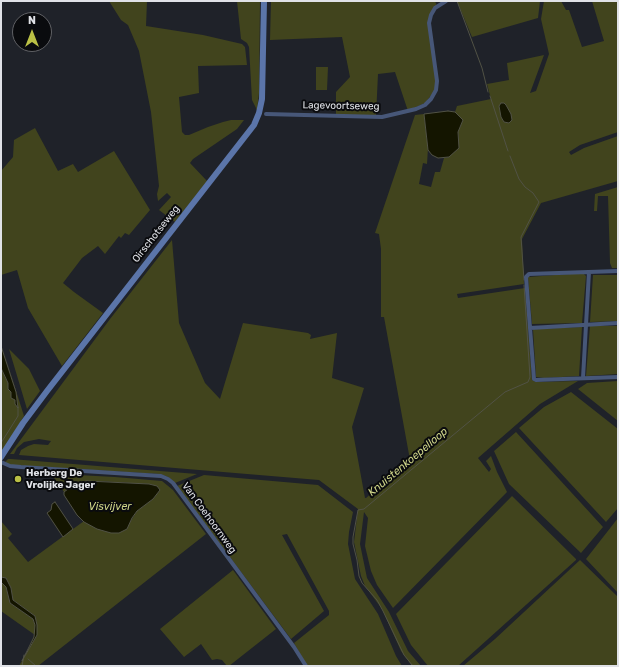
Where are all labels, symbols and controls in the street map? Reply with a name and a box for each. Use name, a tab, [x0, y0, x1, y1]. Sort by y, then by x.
north arrow	[12, 12, 52, 52]
text: N	[28, 14, 36, 27]
street label: Lagevoortseweg	[302, 99, 380, 113]
street label: Oirschotseweg	[130, 203, 182, 265]
water label: Knuistenkoepelloop	[365, 425, 451, 499]
place label: Herberg De Vrolijke Jager	[26, 467, 95, 490]
marker: Herberg De Vrolijke Jager	[13, 474, 23, 484]
street label: Van Coehoornweg	[179, 480, 239, 556]
water label: Visvijver	[88, 500, 132, 514]

